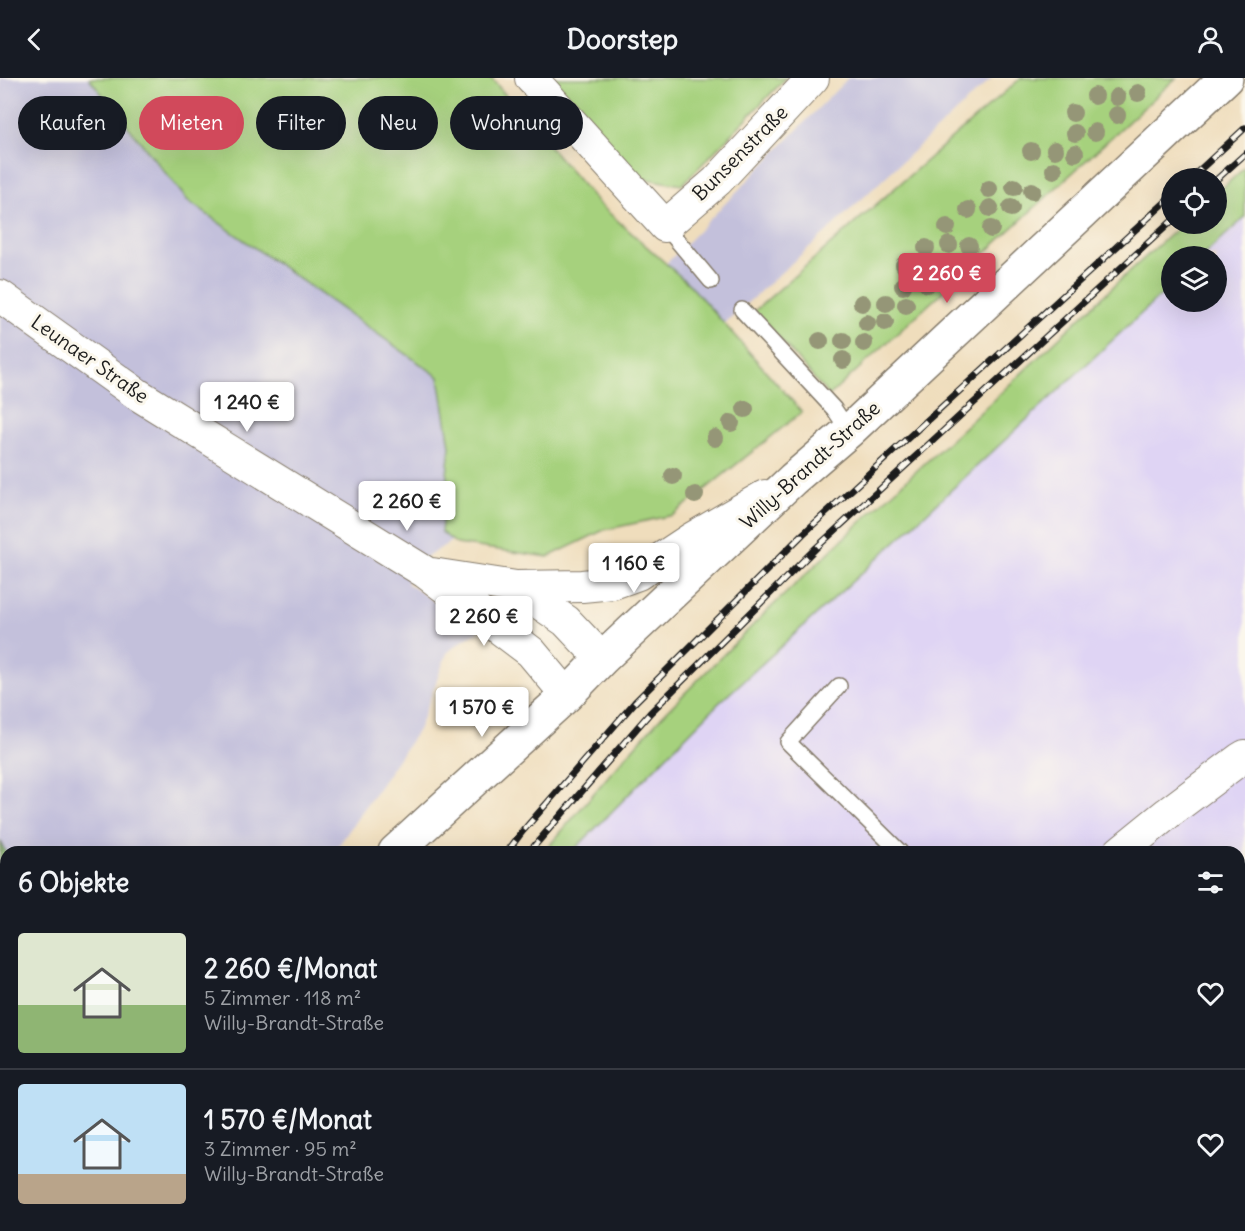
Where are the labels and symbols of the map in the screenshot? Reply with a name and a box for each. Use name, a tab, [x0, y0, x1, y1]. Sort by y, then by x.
street label: Bunsenstraße	[687, 100, 793, 206]
pin: 2 260 €	[892, 253, 1002, 304]
street label: Leunaer Straße	[27, 309, 154, 408]
pin: 1 240 €	[192, 382, 302, 433]
street label: Willy-Brandt-Straße	[734, 395, 885, 534]
pin: 2 260 €	[352, 481, 462, 532]
pin: 1 160 €	[579, 543, 689, 594]
pin: 2 260 €	[429, 596, 539, 647]
pin: 1 570 €	[427, 687, 537, 738]

